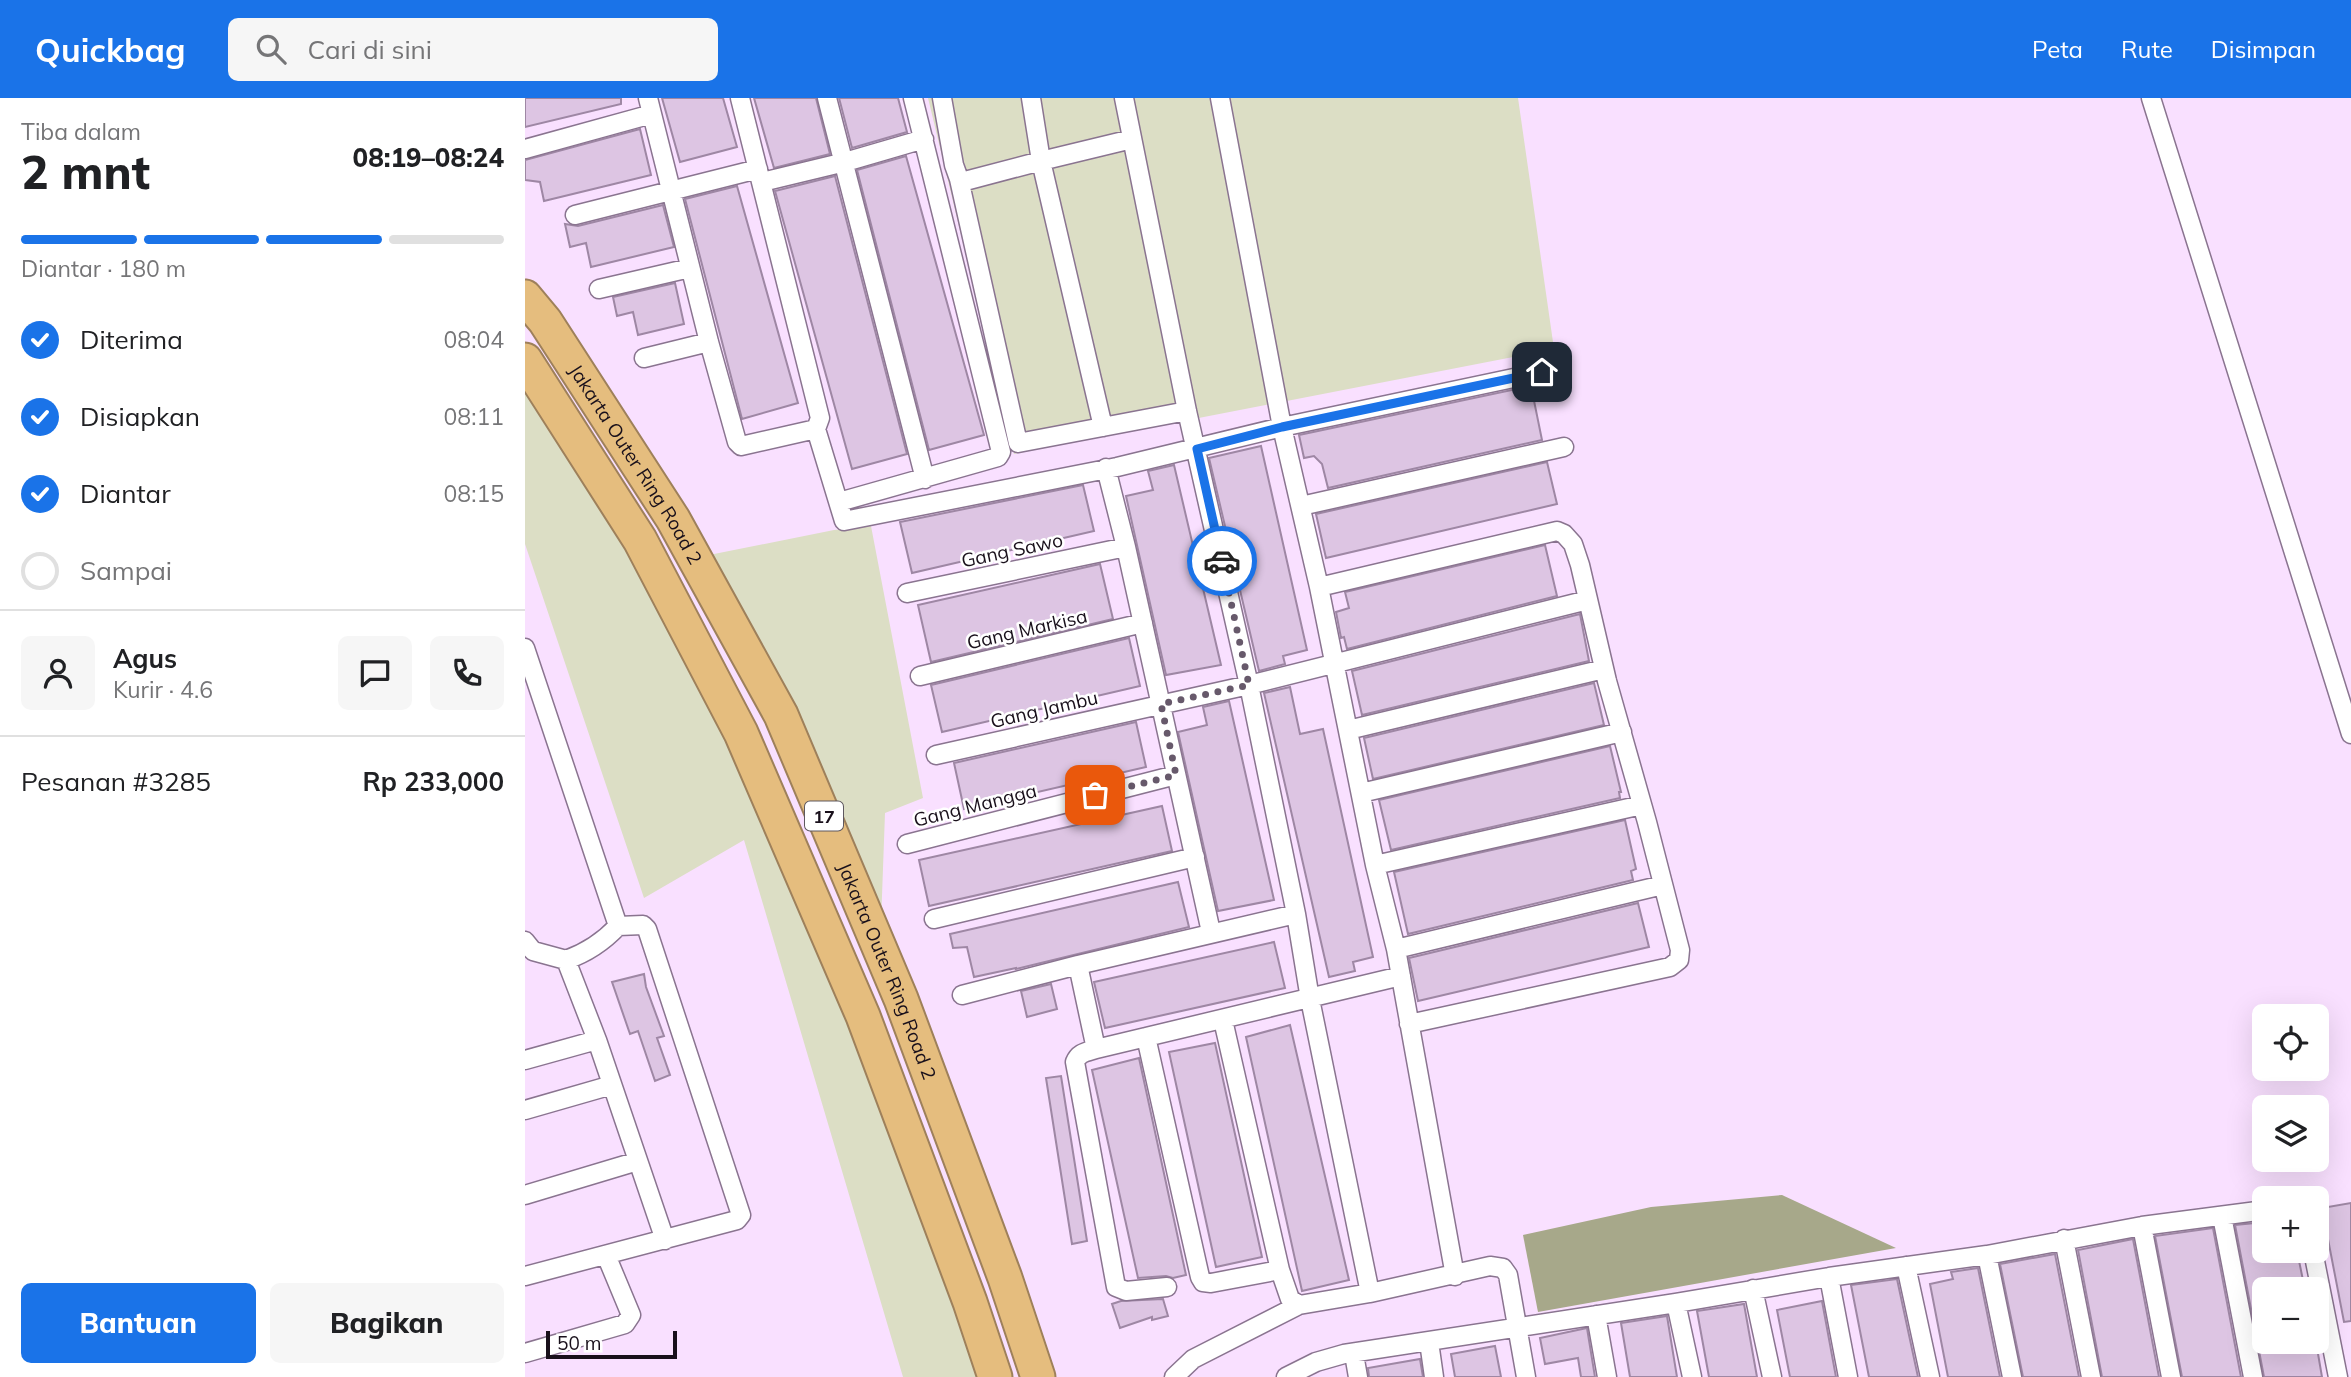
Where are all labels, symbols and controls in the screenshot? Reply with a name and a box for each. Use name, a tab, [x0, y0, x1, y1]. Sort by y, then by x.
search box	[228, 18, 718, 81]
text: Quickbag	[35, 29, 186, 70]
icon: search	[252, 30, 290, 68]
text: Cari di sini	[308, 33, 432, 66]
text: Peta	[2032, 34, 2083, 64]
text: Rute	[2121, 34, 2173, 64]
text: Disimpan	[2211, 34, 2316, 64]
text: Tiba dalam	[21, 117, 141, 146]
text: 08:19–08:24	[353, 141, 504, 174]
text: 2 mnt	[21, 143, 150, 201]
text: Diantar · 180 m	[21, 254, 186, 283]
icon: check	[21, 321, 59, 359]
text: Diterima	[80, 323, 183, 356]
text: 08:04	[444, 325, 504, 354]
pin	[1512, 342, 1572, 402]
icon: home	[1523, 353, 1561, 391]
street label: Jakarta Outer Ring Road 2	[564, 360, 708, 569]
icon: check	[21, 398, 59, 436]
text: Disiapkan	[80, 400, 200, 433]
text: 08:11	[444, 402, 504, 431]
icon: check	[21, 475, 59, 513]
text: Diantar	[80, 477, 171, 510]
text: 08:15	[444, 479, 504, 508]
courier	[1187, 526, 1257, 596]
street label: Gang Sawo	[959, 528, 1065, 572]
icon: car	[1203, 542, 1241, 580]
text: Sampai	[80, 554, 172, 587]
street label: Gang Markisa	[965, 604, 1089, 654]
button: person	[21, 636, 95, 710]
button: chat	[338, 636, 412, 710]
button: phone	[430, 636, 504, 710]
text: Agus	[113, 642, 177, 675]
text: Kurir · 4.6	[113, 675, 213, 704]
street label: Gang Jambu	[988, 685, 1100, 733]
text: Pesanan #3285	[21, 765, 211, 798]
text: Rp 233,000	[362, 765, 504, 798]
pin	[1065, 765, 1125, 825]
icon: bag	[1076, 776, 1114, 814]
street label: Gang Mangga	[911, 778, 1039, 832]
road number: 17	[805, 802, 843, 830]
street label: Jakarta Outer Ring Road 2	[833, 859, 942, 1083]
map controls	[2252, 1004, 2329, 1354]
button: locate	[2252, 1004, 2329, 1081]
button: layers	[2252, 1095, 2329, 1172]
button: +	[2252, 1186, 2329, 1263]
button: −	[2252, 1277, 2329, 1354]
button: Bantuan	[21, 1283, 256, 1363]
button: Bagikan	[270, 1283, 504, 1363]
scale bar	[546, 1328, 677, 1360]
text: 50 m	[557, 1331, 601, 1355]

